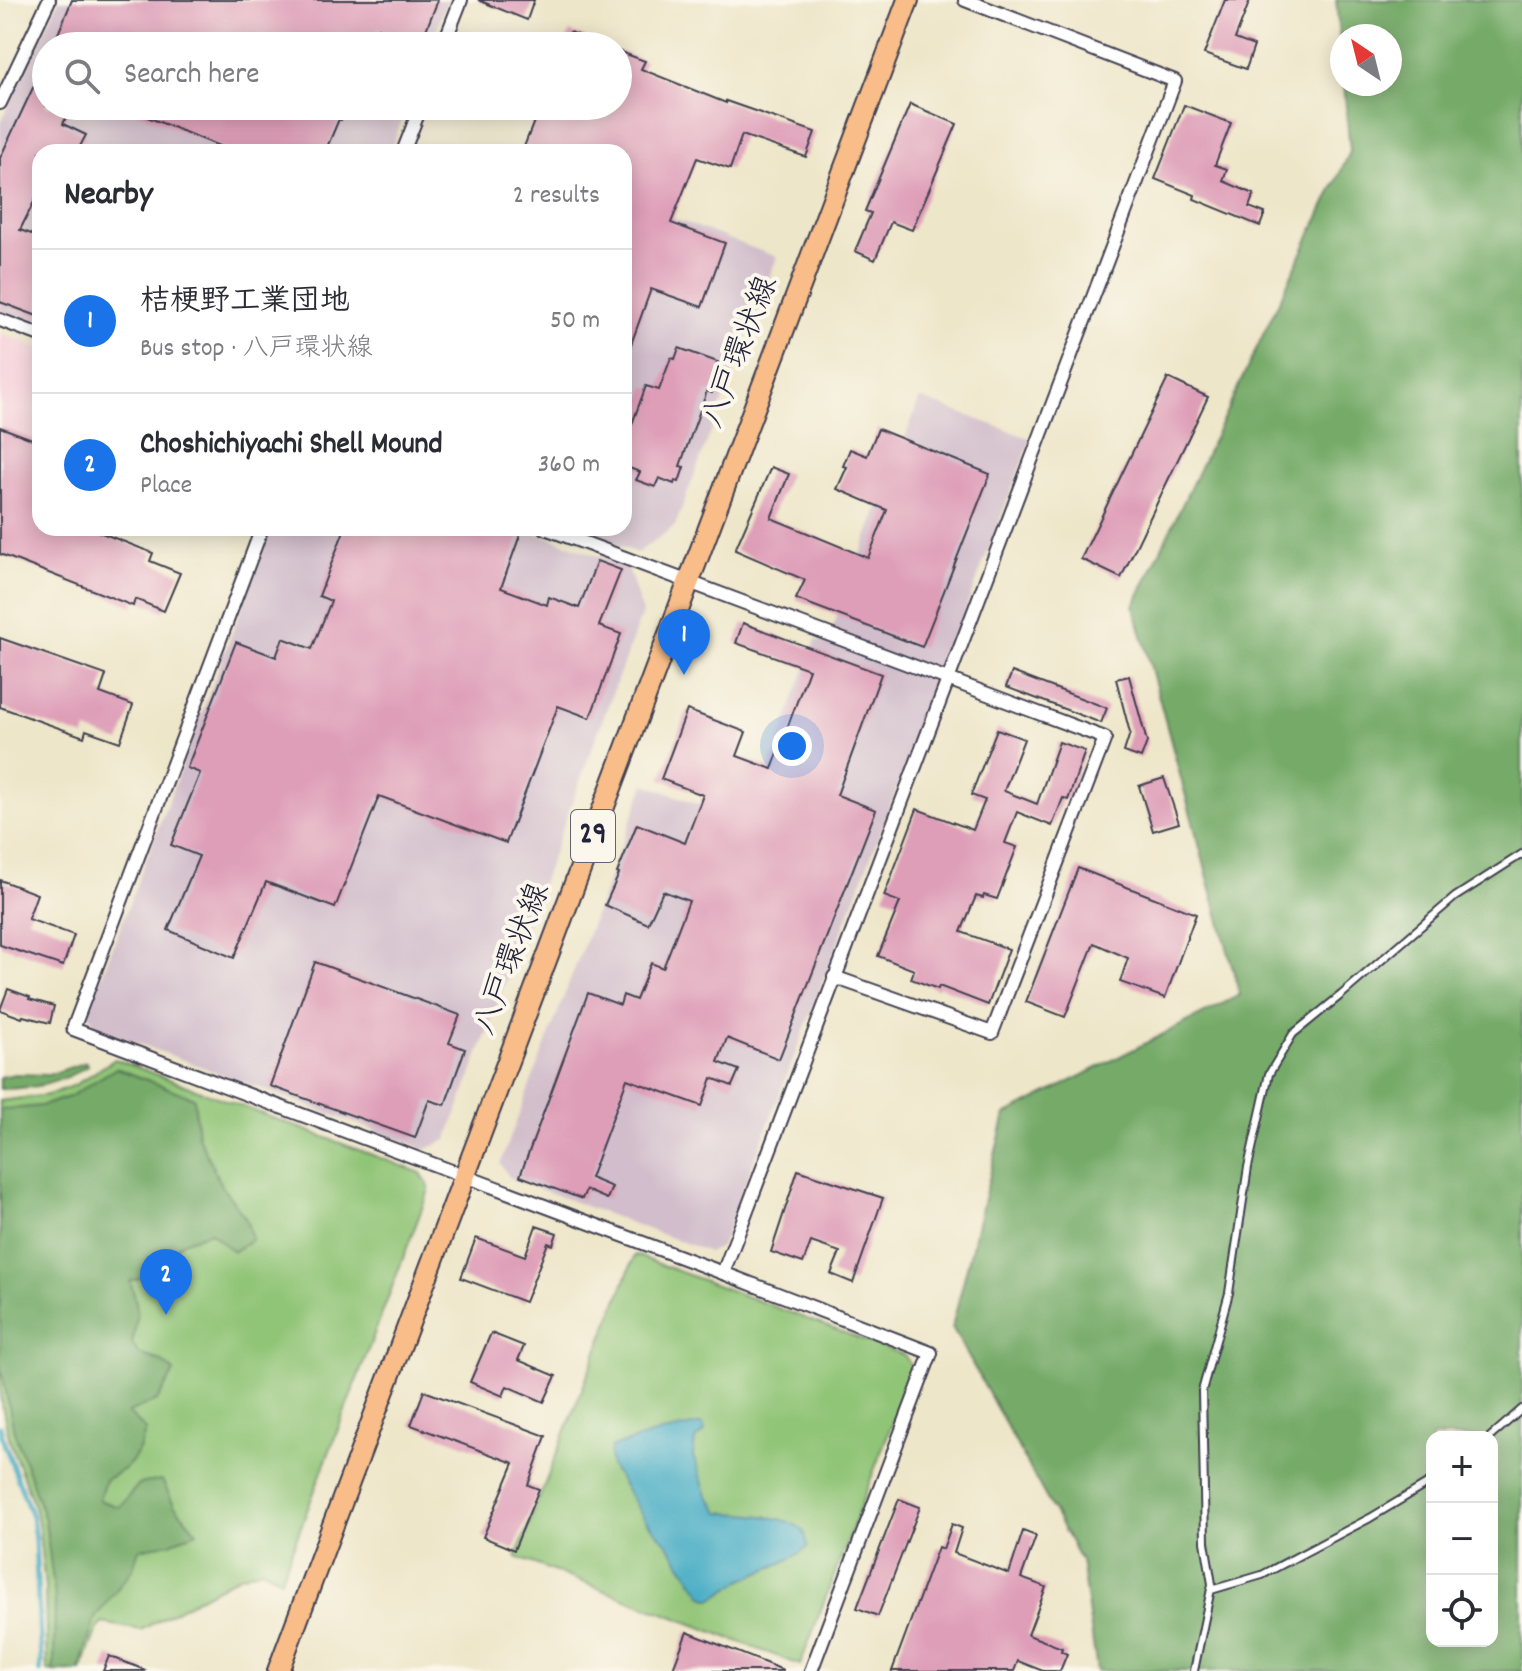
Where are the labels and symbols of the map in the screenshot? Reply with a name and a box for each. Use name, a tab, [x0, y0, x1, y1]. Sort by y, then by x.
north arrow	[1330, 24, 1402, 96]
street label: 八戸環状線	[692, 270, 792, 436]
pin: 1	[658, 609, 710, 675]
your location	[772, 726, 812, 766]
road number: 29	[571, 810, 615, 862]
street label: 八戸環状線	[464, 877, 564, 1043]
pin: 2	[140, 1249, 192, 1315]

